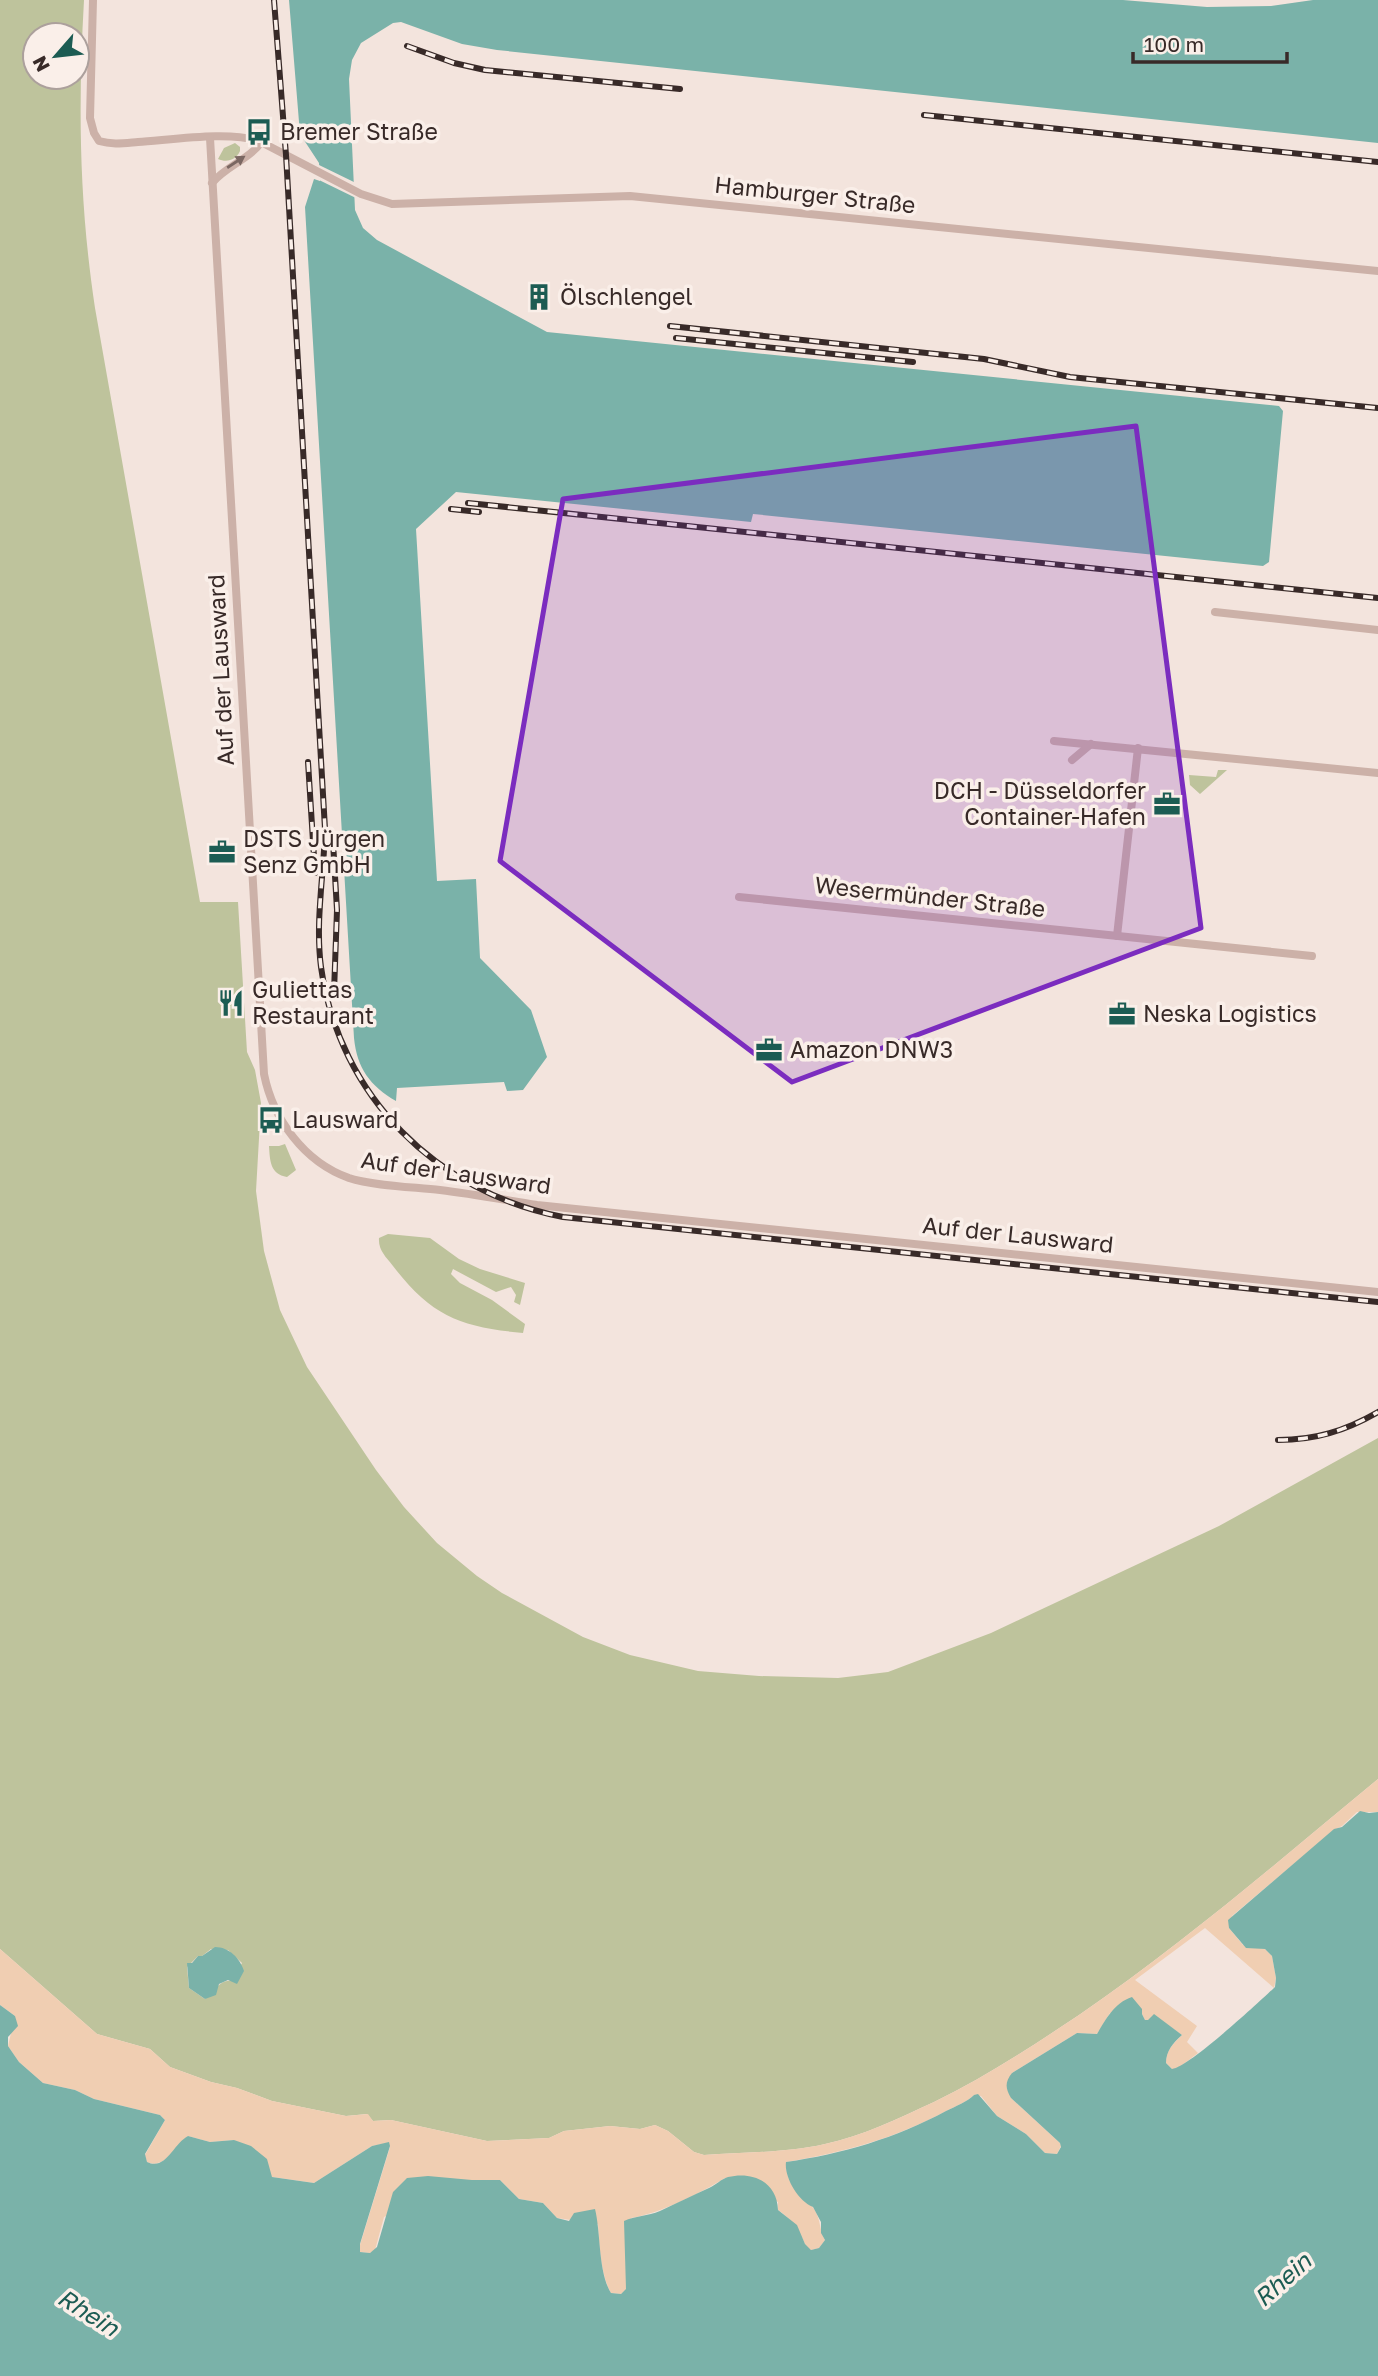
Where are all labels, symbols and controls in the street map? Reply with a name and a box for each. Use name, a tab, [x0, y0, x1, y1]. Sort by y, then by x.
north arrow	[21, 21, 91, 91]
scale bar	[1133, 21, 1287, 65]
text: 100 m	[1144, 31, 1204, 57]
text: N	[27, 52, 54, 76]
bus stop icon: Bremer Straße	[244, 117, 274, 147]
place label: Bremer Straße	[280, 117, 438, 145]
one-way arrow	[227, 156, 246, 169]
street label: Hamburger Straße	[713, 170, 917, 218]
building icon: Ölschlengel	[524, 282, 554, 312]
place label: Ölschlengel	[560, 282, 693, 310]
street label: Auf der Lausward	[201, 574, 239, 767]
place label: DCH - Düsseldorfer Container-Hafen	[934, 776, 1146, 830]
office icon: DCH - Düsseldorfer Container-Hafen	[1152, 789, 1182, 819]
place label: DSTS Jürgen Senz GmbH	[243, 824, 385, 878]
office icon: DSTS Jürgen Senz GmbH	[207, 837, 237, 867]
street label: Wesermünder Straße	[814, 870, 1047, 922]
place label: Guliettas Restaurant	[252, 975, 374, 1029]
restaurant icon: Guliettas Restaurant	[216, 988, 246, 1018]
office icon: Neska Logistics	[1107, 999, 1137, 1029]
place label: Neska Logistics	[1143, 999, 1317, 1027]
office icon: Amazon DNW3	[754, 1035, 784, 1065]
place label: Amazon DNW3	[790, 1035, 953, 1063]
bus stop icon: Lausward	[256, 1105, 286, 1135]
place label: Lausward	[292, 1105, 399, 1133]
street label: Auf der Lausward	[359, 1145, 553, 1199]
street label: Auf der Lausward	[921, 1210, 1115, 1258]
water label: Rhein	[1248, 2245, 1317, 2312]
water label: Rhein	[53, 2282, 126, 2342]

